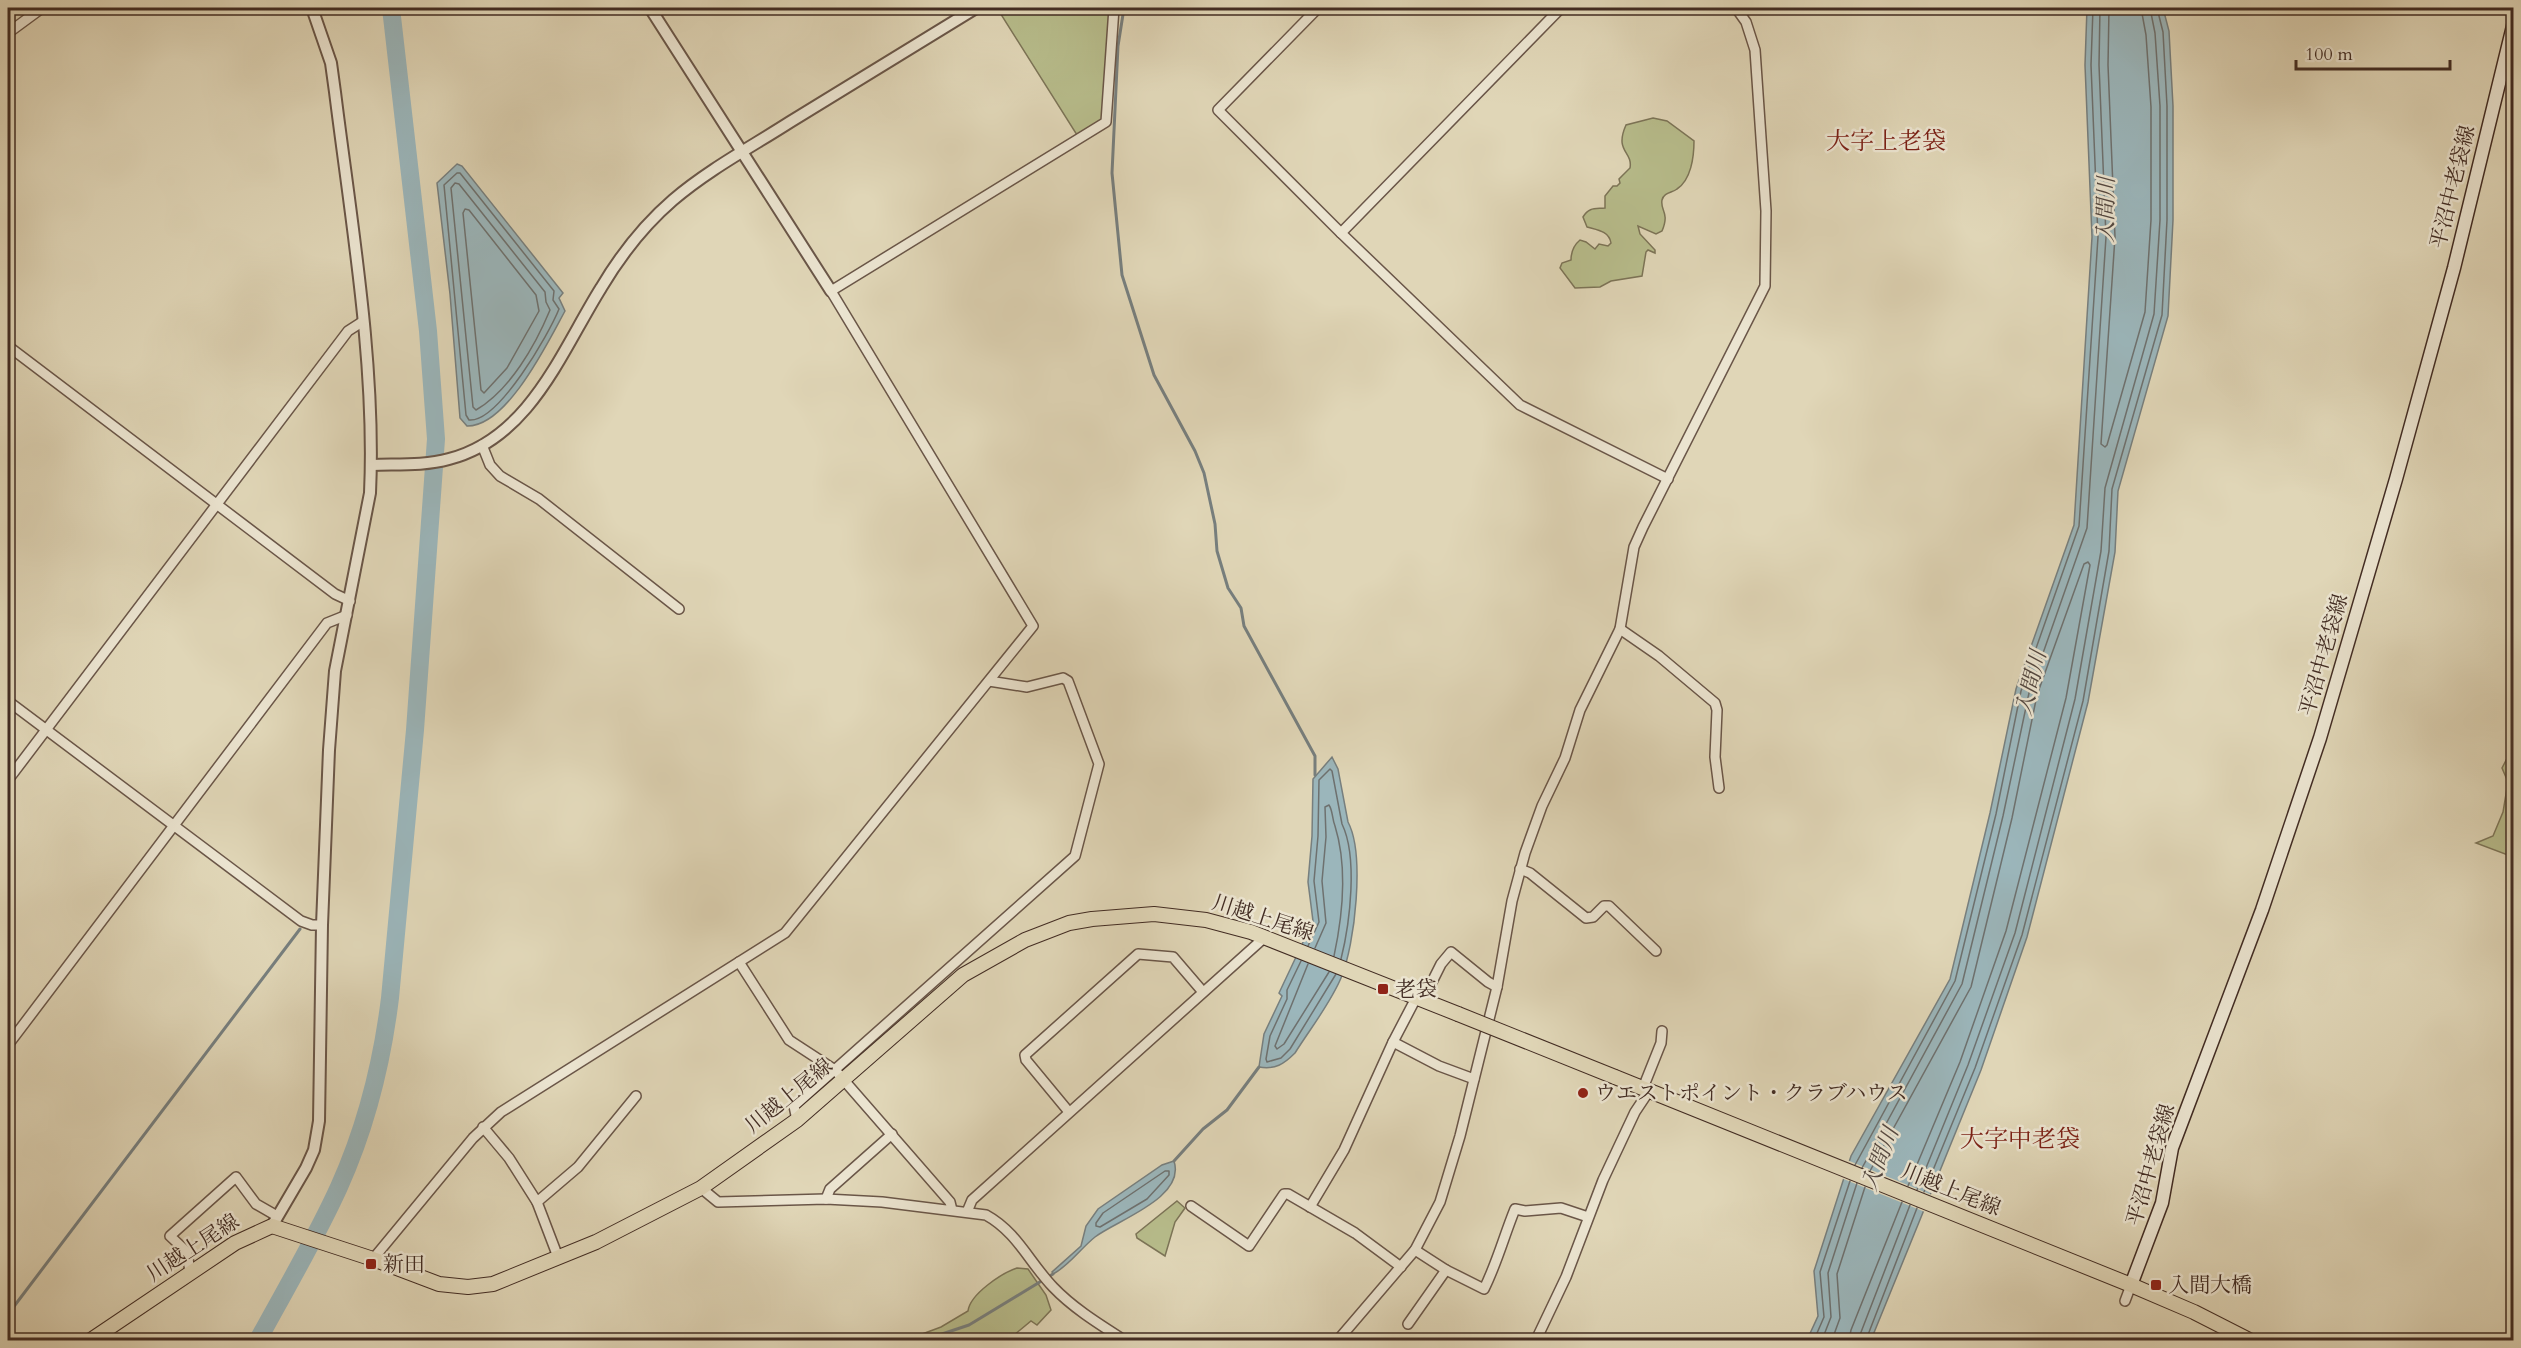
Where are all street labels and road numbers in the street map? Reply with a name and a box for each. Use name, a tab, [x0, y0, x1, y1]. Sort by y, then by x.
street label: 平沼中老袋線	[2424, 122, 2482, 252]
street label: 平沼中老袋線	[2293, 590, 2355, 720]
street label: 川越上尾線	[1209, 888, 1317, 948]
street label: 川越上尾線	[739, 1052, 839, 1140]
street label: 平沼中老袋線	[2120, 1100, 2182, 1230]
street label: 川越上尾線	[1897, 1157, 2005, 1223]
street label: 川越上尾線	[141, 1207, 245, 1289]

